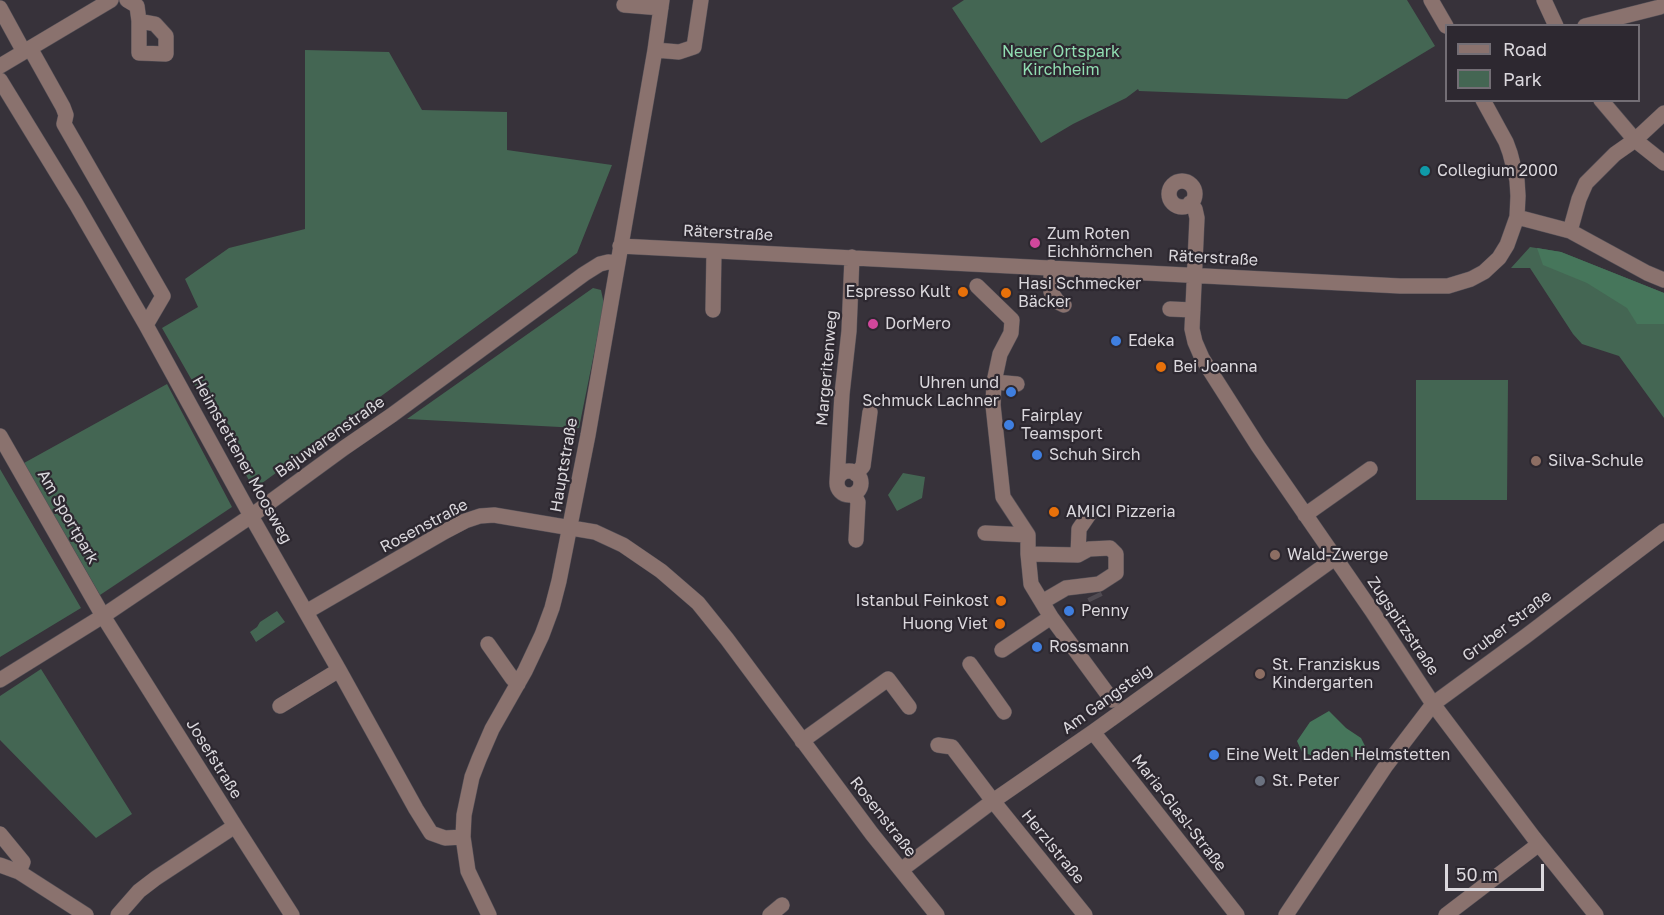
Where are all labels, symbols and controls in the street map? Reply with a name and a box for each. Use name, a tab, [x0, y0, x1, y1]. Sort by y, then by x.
legend	[1445, 24, 1640, 102]
text: Road	[1503, 38, 1547, 60]
park label: Neuer Ortspark Kirchheim	[1002, 42, 1120, 80]
text: Park	[1503, 68, 1542, 90]
place label: Collegium 2000	[1437, 161, 1558, 181]
marker: Collegium 2000	[1418, 164, 1432, 178]
street label: Räterstraße	[683, 221, 773, 245]
place label: Zum Roten Eichhörnchen	[1047, 224, 1153, 262]
marker: Zum Roten Eichhörnchen	[1028, 236, 1042, 250]
street label: Räterstraße	[1168, 246, 1258, 270]
place label: Hasi Schmecker Bäcker	[1018, 274, 1141, 312]
place label: Espresso Kult	[845, 282, 951, 302]
marker: Espresso Kult	[956, 285, 970, 299]
marker: Hasi Schmecker Bäcker	[999, 286, 1013, 300]
street label: Margeritenweg	[812, 309, 842, 427]
place label: DorMero	[885, 314, 951, 334]
marker: DorMero	[866, 317, 880, 331]
place label: Edeka	[1128, 331, 1175, 351]
marker: Edeka	[1109, 334, 1123, 348]
place label: Bei Joanna	[1173, 357, 1258, 377]
marker: Bei Joanna	[1154, 360, 1168, 374]
street label: Heimstettener Moosweg	[188, 373, 296, 547]
place label: Uhren und Schmuck Lachner	[862, 373, 999, 411]
marker: Uhren und Schmuck Lachner	[1004, 385, 1018, 399]
street label: Bajuwarenstraße	[272, 392, 388, 482]
place label: Fairplay Teamsport	[1021, 406, 1103, 444]
street label: Hauptstraße	[546, 416, 582, 514]
marker: Fairplay Teamsport	[1002, 418, 1016, 432]
place label: Schuh Sirch	[1049, 445, 1140, 465]
marker: Schuh Sirch	[1030, 448, 1044, 462]
place label: Silva-Schule	[1548, 451, 1644, 471]
marker: Silva-Schule	[1529, 454, 1543, 468]
street label: Am Sportpark	[33, 466, 103, 568]
street label: Rosenstraße	[377, 495, 471, 557]
place label: AMICI Pizzeria	[1066, 502, 1176, 522]
marker: AMICI Pizzeria	[1047, 505, 1061, 519]
place label: Wald-Zwerge	[1287, 545, 1388, 565]
marker: Wald-Zwerge	[1268, 548, 1282, 562]
street label: Zugspitzstraße	[1363, 573, 1443, 679]
street label: Gruber Straße	[1459, 586, 1555, 666]
place label: Istanbul Feinkost	[856, 591, 989, 611]
marker: Istanbul Feinkost	[994, 594, 1008, 608]
place label: Penny	[1081, 601, 1129, 621]
marker: Penny	[1062, 604, 1076, 618]
place label: Huong Viet	[902, 614, 988, 634]
marker: Huong Viet	[993, 617, 1007, 631]
place label: Rossmann	[1049, 637, 1129, 657]
marker: Rossmann	[1030, 640, 1044, 654]
place label: St. Franziskus Kindergarten	[1272, 655, 1380, 693]
street label: Am Gangsteig	[1058, 660, 1156, 738]
marker: St. Franziskus Kindergarten	[1253, 667, 1267, 681]
street label: Josefstraße	[182, 716, 246, 802]
place label: Eine Welt Laden Helmstetten	[1226, 745, 1450, 765]
marker: Eine Welt Laden Helmstetten	[1207, 748, 1221, 762]
street label: Maria-Glasl-Straße	[1127, 751, 1231, 875]
place label: St. Peter	[1272, 771, 1339, 791]
street label: Rosenstraße	[846, 773, 920, 861]
marker: St. Peter	[1253, 774, 1267, 788]
street label: Herzlstraße	[1017, 806, 1089, 888]
scale bar	[1448, 852, 1547, 890]
text: 50 m	[1456, 863, 1498, 885]

